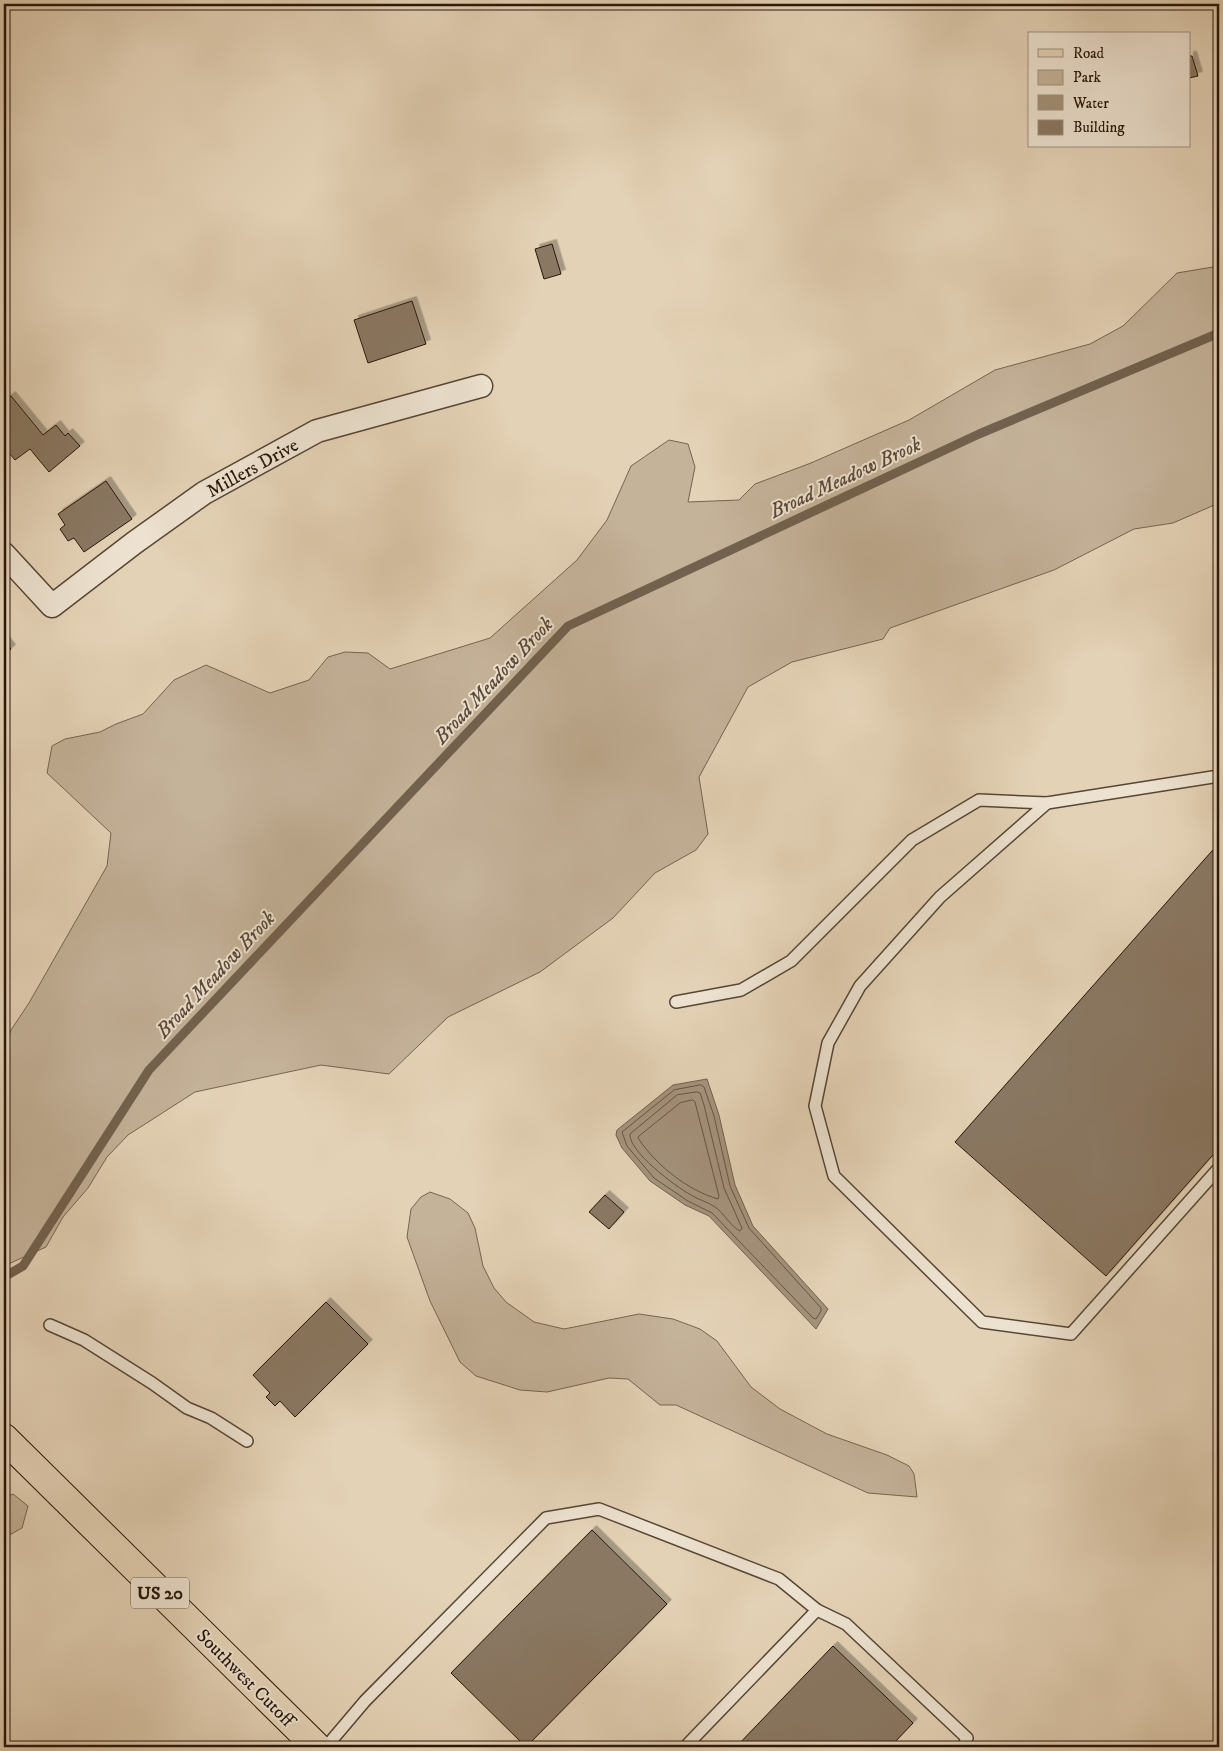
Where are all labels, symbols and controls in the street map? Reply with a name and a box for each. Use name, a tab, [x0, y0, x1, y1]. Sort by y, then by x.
legend	[1028, 32, 1190, 148]
text: Road	[1073, 44, 1105, 63]
text: Park	[1073, 68, 1102, 87]
text: Water	[1072, 94, 1109, 113]
text: Building	[1073, 118, 1125, 137]
water label: Broad Meadow Brook	[765, 432, 926, 525]
street label: Millers Drive	[203, 434, 303, 503]
water label: Broad Meadow Brook	[428, 612, 560, 750]
water label: Broad Meadow Brook	[150, 906, 282, 1044]
road number: US 20	[131, 1578, 189, 1609]
street label: Southwest Cutoff	[191, 1624, 301, 1734]

